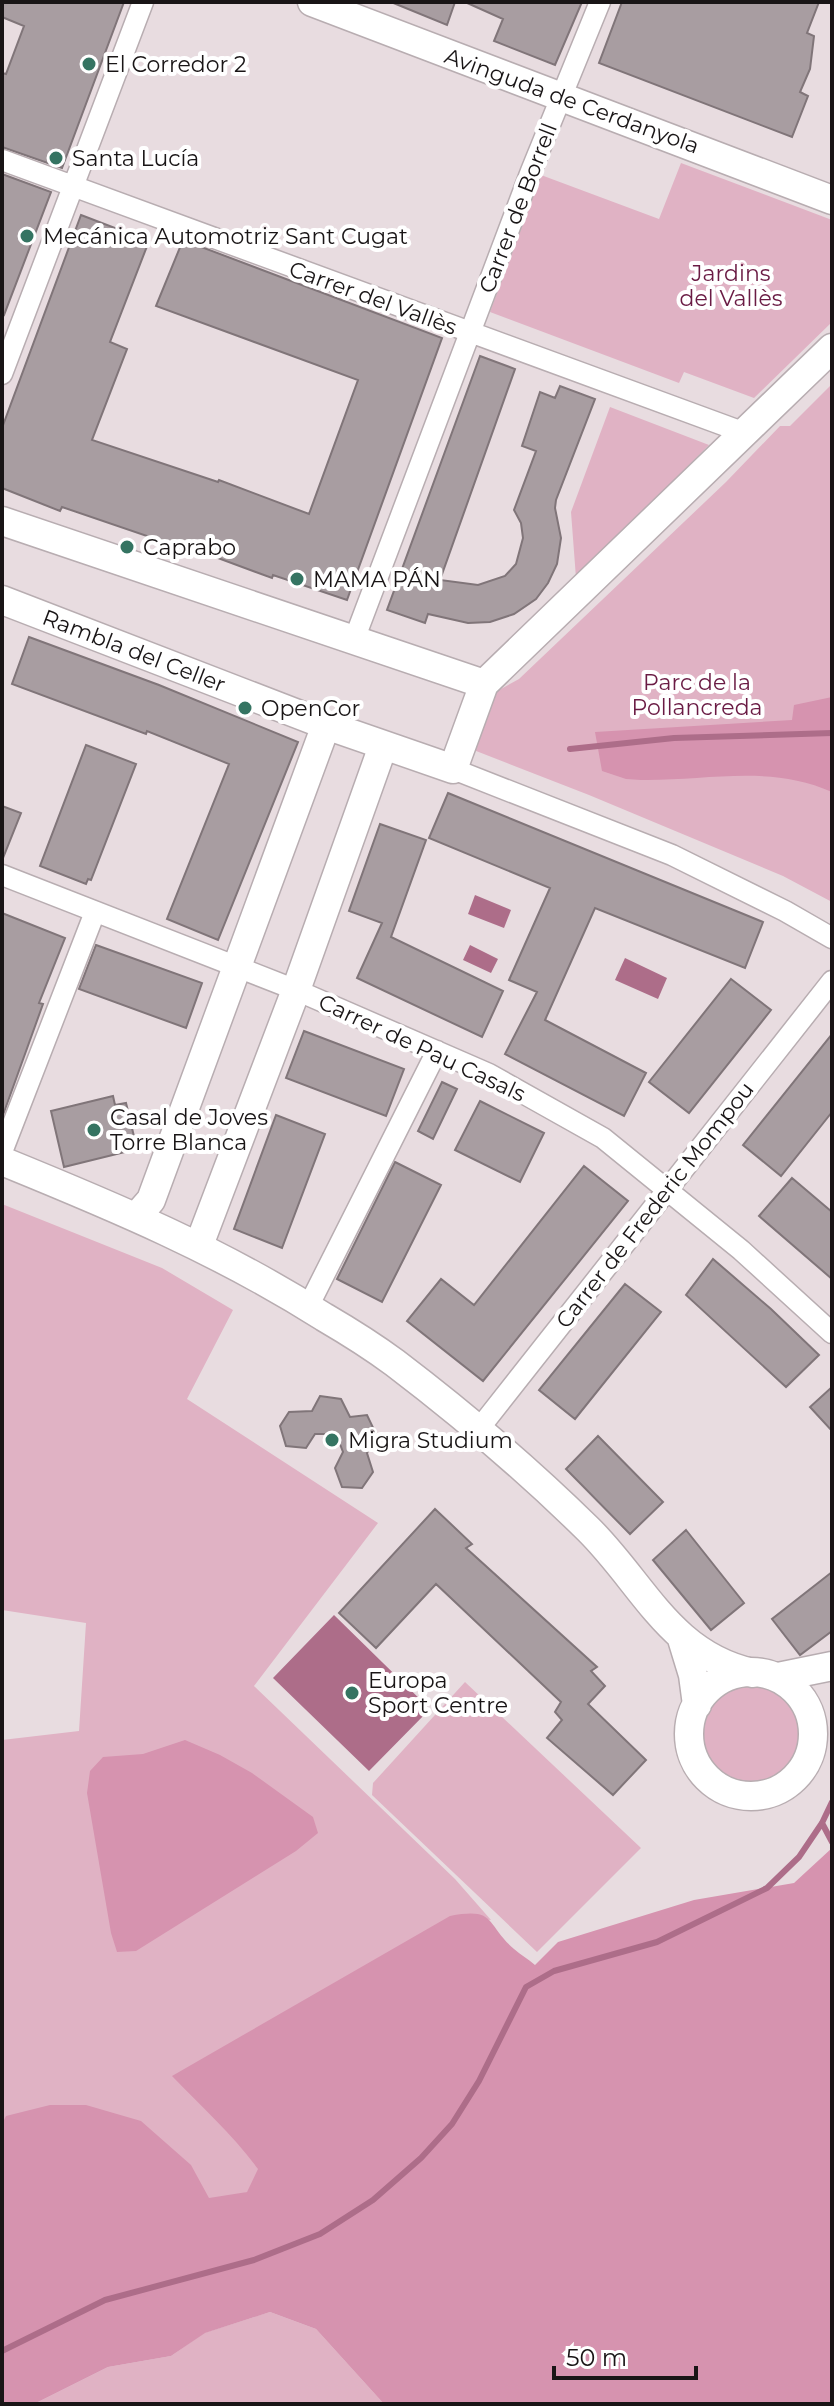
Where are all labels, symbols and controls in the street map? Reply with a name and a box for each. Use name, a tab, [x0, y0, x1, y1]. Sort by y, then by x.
street label: Avinguda de Cerdanyola	[441, 42, 703, 160]
place label: El Corredor 2	[105, 51, 247, 78]
marker: El Corredor 2	[80, 55, 98, 73]
street label: Carrer de Borrell	[473, 119, 563, 297]
place label: Santa Lucía	[72, 145, 199, 172]
marker: Santa Lucía	[47, 149, 65, 167]
place label: Mecánica Automotriz Sant Cugat	[43, 223, 408, 250]
marker: Mecánica Automotriz Sant Cugat	[18, 227, 36, 245]
street label: Carrer del Vallès	[286, 255, 461, 341]
park label: Jardins del Vallès	[680, 260, 783, 312]
place label: Caprabo	[143, 534, 236, 561]
marker: Caprabo	[118, 538, 136, 556]
place label: MAMA PÁN	[313, 566, 441, 593]
marker: MAMA PÁN	[288, 570, 306, 588]
street label: Rambla del Celler	[39, 604, 229, 698]
park label: Parc de la Pollancreda	[631, 669, 763, 721]
place label: OpenCor	[261, 695, 360, 722]
marker: OpenCor	[236, 699, 254, 717]
street label: Carrer de Pau Casals	[314, 988, 530, 1108]
street label: Carrer de Frederic Mompou	[550, 1076, 760, 1334]
place label: Casal de Joves Torre Blanca	[110, 1104, 268, 1156]
marker: Casal de Joves Torre Blanca	[85, 1121, 103, 1139]
place label: Migra Studium	[348, 1427, 513, 1454]
marker: Migra Studium	[323, 1431, 341, 1449]
place label: Europa Sport Centre	[368, 1667, 508, 1719]
marker: Europa Sport Centre	[343, 1684, 361, 1702]
scale bar	[554, 2330, 696, 2380]
text: 50 m	[566, 2343, 627, 2372]

